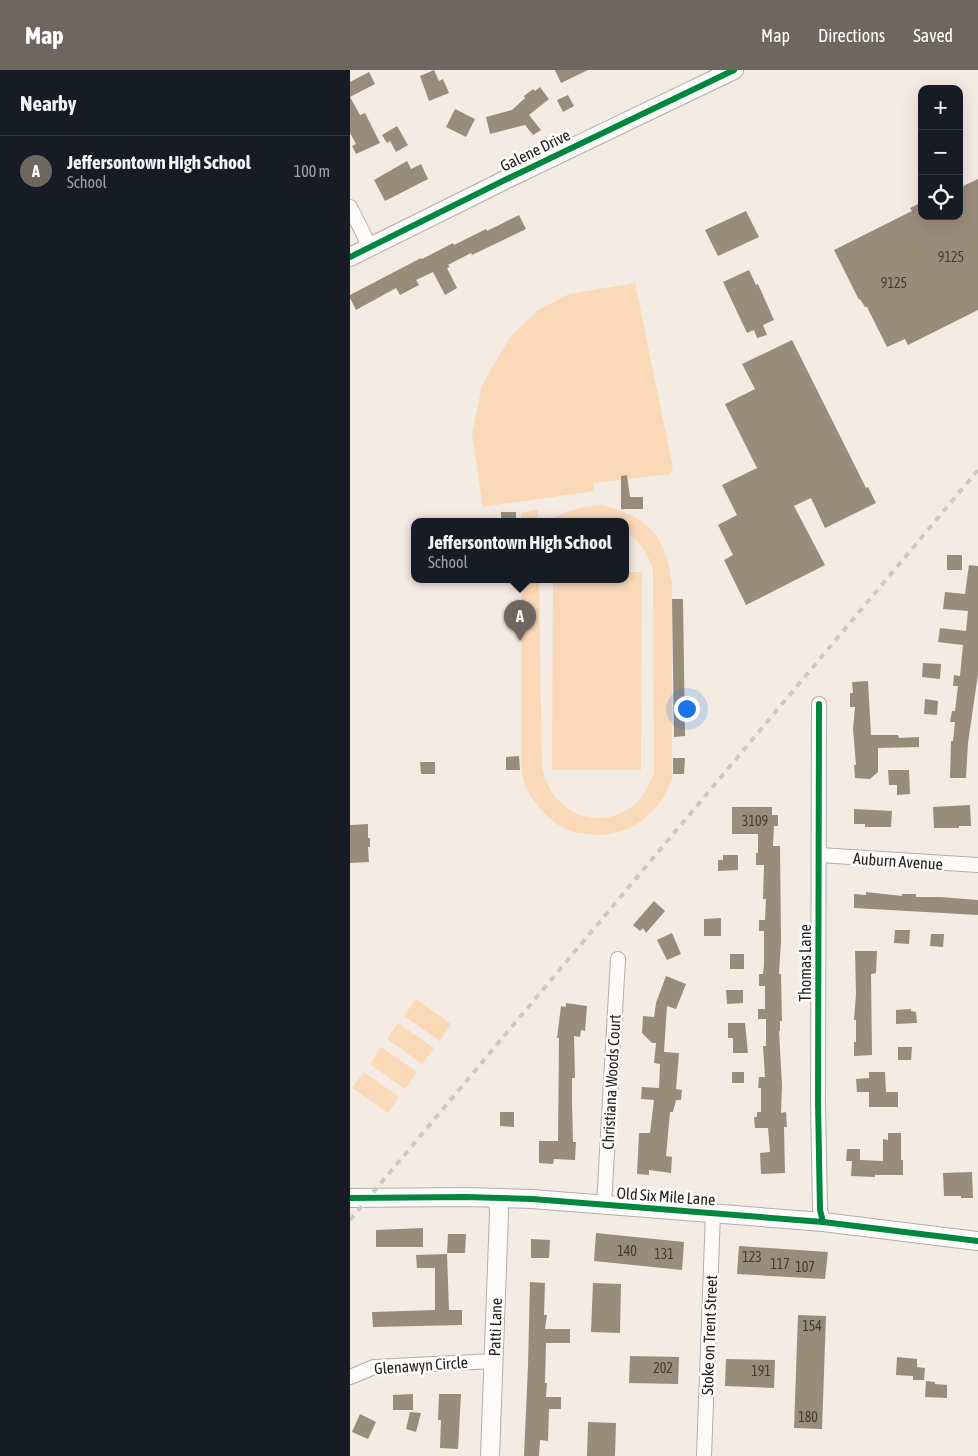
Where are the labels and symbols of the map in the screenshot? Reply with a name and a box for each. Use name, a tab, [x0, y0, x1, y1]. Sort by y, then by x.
street label: Galene Drive	[497, 125, 573, 175]
house number: 9125	[938, 249, 964, 265]
house number: 9125	[881, 275, 907, 291]
pin: A	[504, 600, 536, 641]
your location	[674, 696, 700, 722]
house number: 3109	[742, 813, 768, 829]
street label: Auburn Avenue	[853, 849, 943, 873]
street label: Thomas Lane	[796, 924, 814, 1002]
street label: Christiana Woods Court	[598, 1014, 624, 1150]
street label: Old Six Mile Lane	[616, 1184, 716, 1208]
house number: 140	[617, 1243, 637, 1259]
house number: 131	[654, 1246, 674, 1262]
house number: 123	[742, 1249, 762, 1265]
house number: 117	[770, 1256, 790, 1272]
house number: 107	[795, 1259, 815, 1275]
street label: Stoke on Trent Street	[698, 1274, 720, 1395]
street label: Patti Lane	[485, 1297, 505, 1357]
house number: 154	[802, 1318, 822, 1334]
street label: Glenawyn Circle	[373, 1353, 469, 1378]
house number: 202	[653, 1360, 673, 1376]
house number: 191	[751, 1363, 771, 1379]
house number: 180	[798, 1409, 818, 1425]

